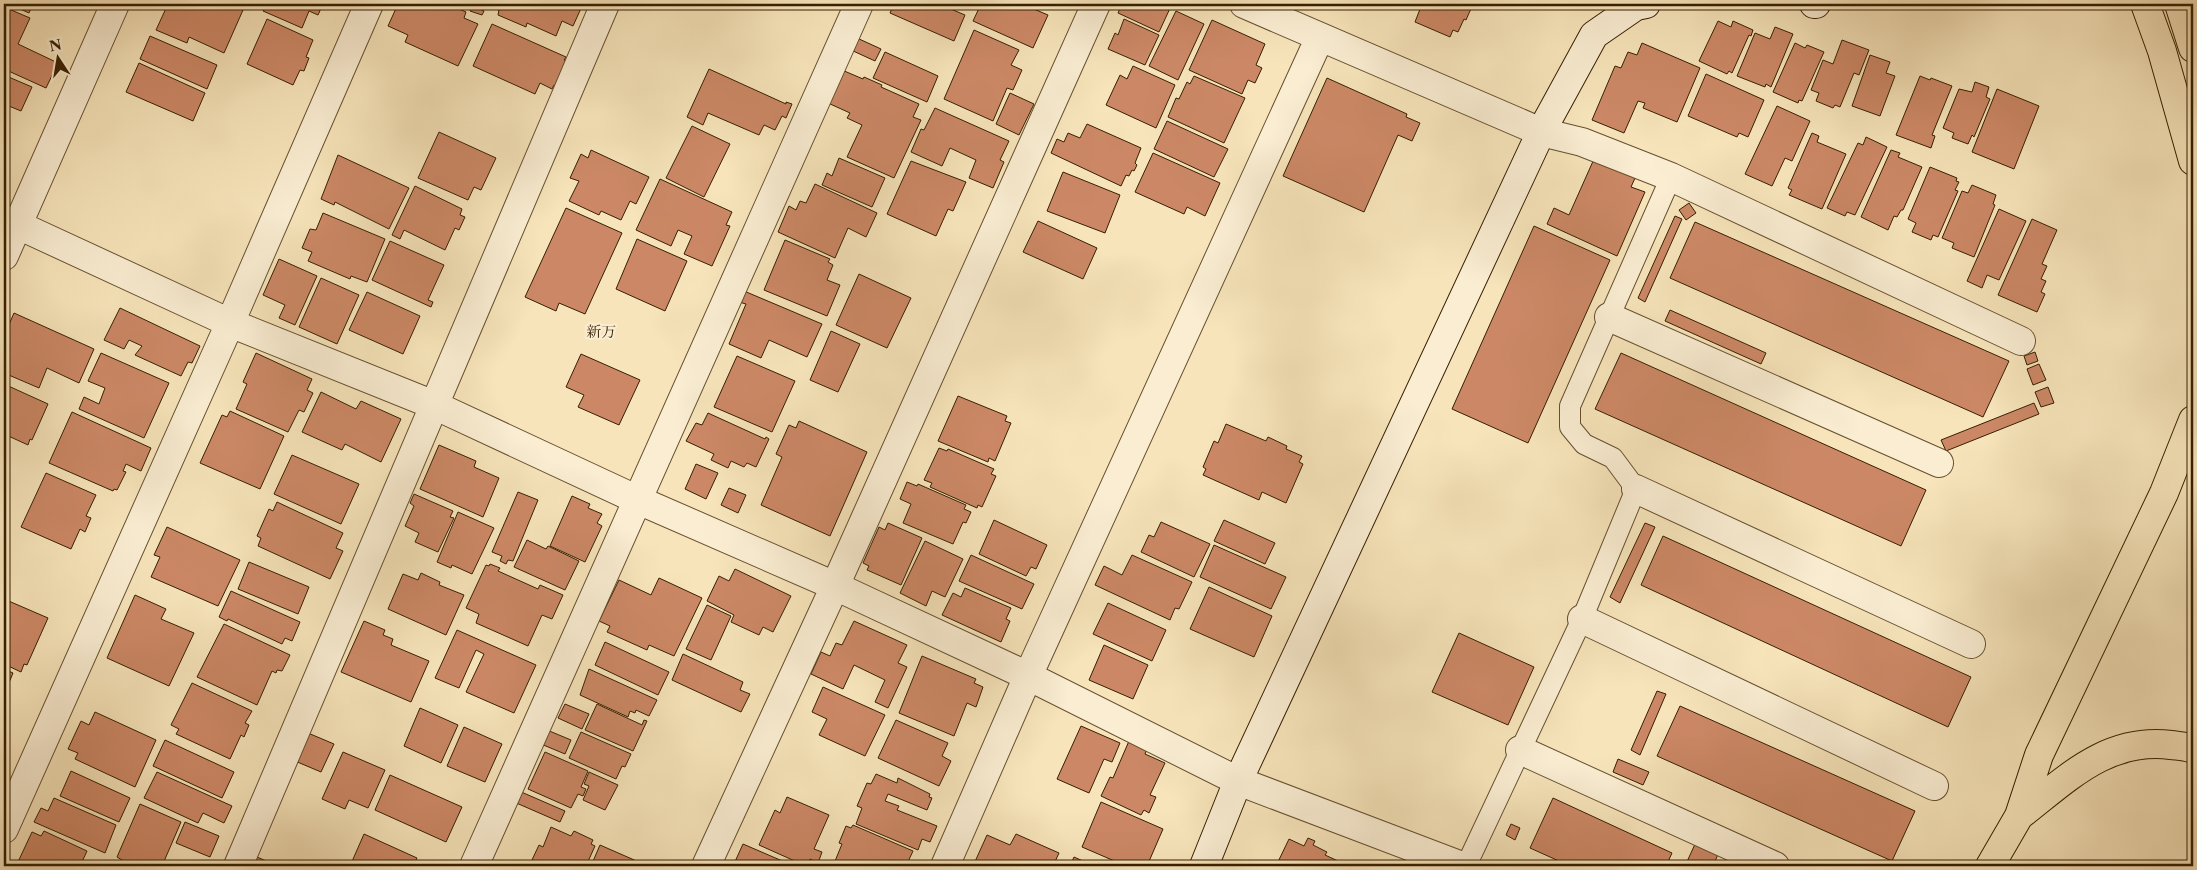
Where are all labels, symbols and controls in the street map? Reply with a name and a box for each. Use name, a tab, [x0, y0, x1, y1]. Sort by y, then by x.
north arrow	[32, 32, 82, 82]
text: N	[47, 35, 63, 55]
district label: 新万	[586, 322, 616, 341]

